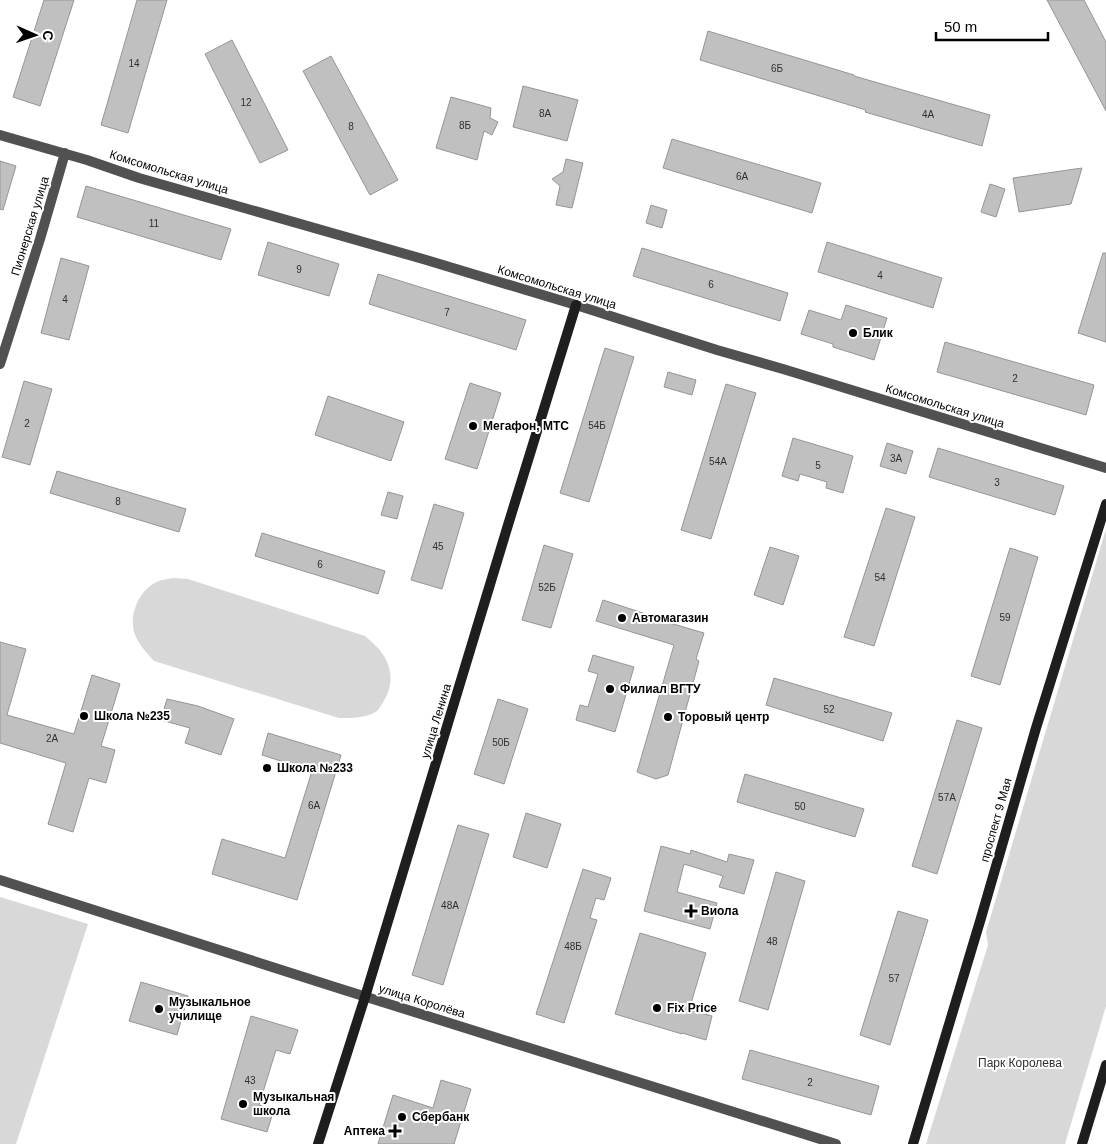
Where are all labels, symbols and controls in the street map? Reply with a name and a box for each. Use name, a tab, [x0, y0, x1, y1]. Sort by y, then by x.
north arrow	[10, 10, 60, 60]
scale bar	[936, 10, 1048, 42]
text: 50 m	[944, 18, 977, 35]
text: С	[40, 30, 56, 41]
house number: 14	[128, 58, 140, 69]
house number: 6Б	[771, 63, 783, 74]
house number: 12	[240, 97, 252, 108]
house number: 8А	[539, 108, 551, 119]
house number: 4А	[922, 109, 934, 120]
house number: 8Б	[459, 120, 471, 131]
house number: 8	[348, 121, 354, 132]
street label: Комсомольская улица	[108, 147, 230, 197]
house number: 6А	[736, 171, 748, 182]
street label: Пионерская улица	[8, 174, 52, 277]
house number: 11	[149, 218, 160, 229]
street label: Комсомольская улица	[496, 262, 618, 312]
house number: 9	[296, 264, 302, 275]
house number: 4	[877, 270, 883, 281]
house number: 6	[708, 279, 714, 290]
house number: 4	[62, 294, 68, 305]
house number: 7	[444, 307, 450, 318]
place label: Блик	[863, 326, 894, 340]
marker: Блик	[847, 327, 859, 339]
house number: 2	[1012, 373, 1018, 384]
street label: Комсомольская улица	[884, 381, 1006, 431]
house number: 2	[24, 418, 30, 429]
place label: Мегафон, МТС	[483, 419, 569, 433]
marker: Мегафон, МТС	[467, 420, 479, 432]
house number: 54Б	[588, 420, 606, 431]
house number: 3А	[890, 453, 902, 464]
house number: 54А	[709, 456, 727, 467]
house number: 5	[815, 460, 821, 471]
house number: 3	[994, 477, 1000, 488]
house number: 8	[115, 496, 121, 507]
house number: 45	[432, 541, 444, 552]
house number: 6	[317, 559, 323, 570]
house number: 54	[874, 572, 886, 583]
house number: 52Б	[538, 582, 556, 593]
place label: Автомагазин	[632, 611, 709, 625]
marker: Автомагазин	[616, 612, 628, 624]
house number: 59	[999, 612, 1011, 623]
street label: улица Ленина	[418, 682, 454, 760]
place label: Филиал ВГТУ	[620, 682, 701, 696]
marker: Филиал ВГТУ	[604, 683, 616, 695]
house number: 52	[823, 704, 835, 715]
place label: Школа №235	[94, 709, 170, 723]
marker: Школа №235	[78, 710, 90, 722]
place label: Торовый центр	[678, 710, 769, 724]
marker: Торовый центр	[662, 711, 674, 723]
house number: 2А	[46, 733, 58, 744]
house number: 50Б	[492, 737, 510, 748]
place label: Школа №233	[277, 761, 353, 775]
marker: Школа №233	[261, 762, 273, 774]
street label: проспект 9 Мая	[977, 776, 1015, 864]
house number: 57А	[938, 792, 956, 803]
house number: 6А	[308, 800, 320, 811]
house number: 50	[794, 801, 806, 812]
house number: 48А	[441, 900, 459, 911]
place label: Виола	[701, 904, 739, 918]
marker: Виола	[685, 905, 697, 917]
house number: 48	[766, 936, 778, 947]
house number: 48Б	[564, 941, 582, 952]
house number: 57	[888, 973, 900, 984]
street label: улица Королёва	[377, 981, 467, 1021]
place label: Музыкальное училище	[169, 995, 251, 1023]
place label: Fix Price	[667, 1001, 717, 1015]
marker: Fix Price	[651, 1002, 663, 1014]
marker: Музыкальное училище	[153, 1003, 165, 1015]
park label: Парк Королева	[978, 1056, 1062, 1070]
house number: 43	[244, 1075, 256, 1086]
house number: 2	[807, 1077, 813, 1088]
place label: Музыкальная школа	[253, 1090, 334, 1118]
marker: Музыкальная школа	[237, 1098, 249, 1110]
place label: Сбербанк	[412, 1110, 470, 1124]
marker: Сбербанк	[396, 1111, 408, 1123]
place label: Аптека	[344, 1124, 385, 1138]
marker: Аптека	[389, 1125, 401, 1137]

